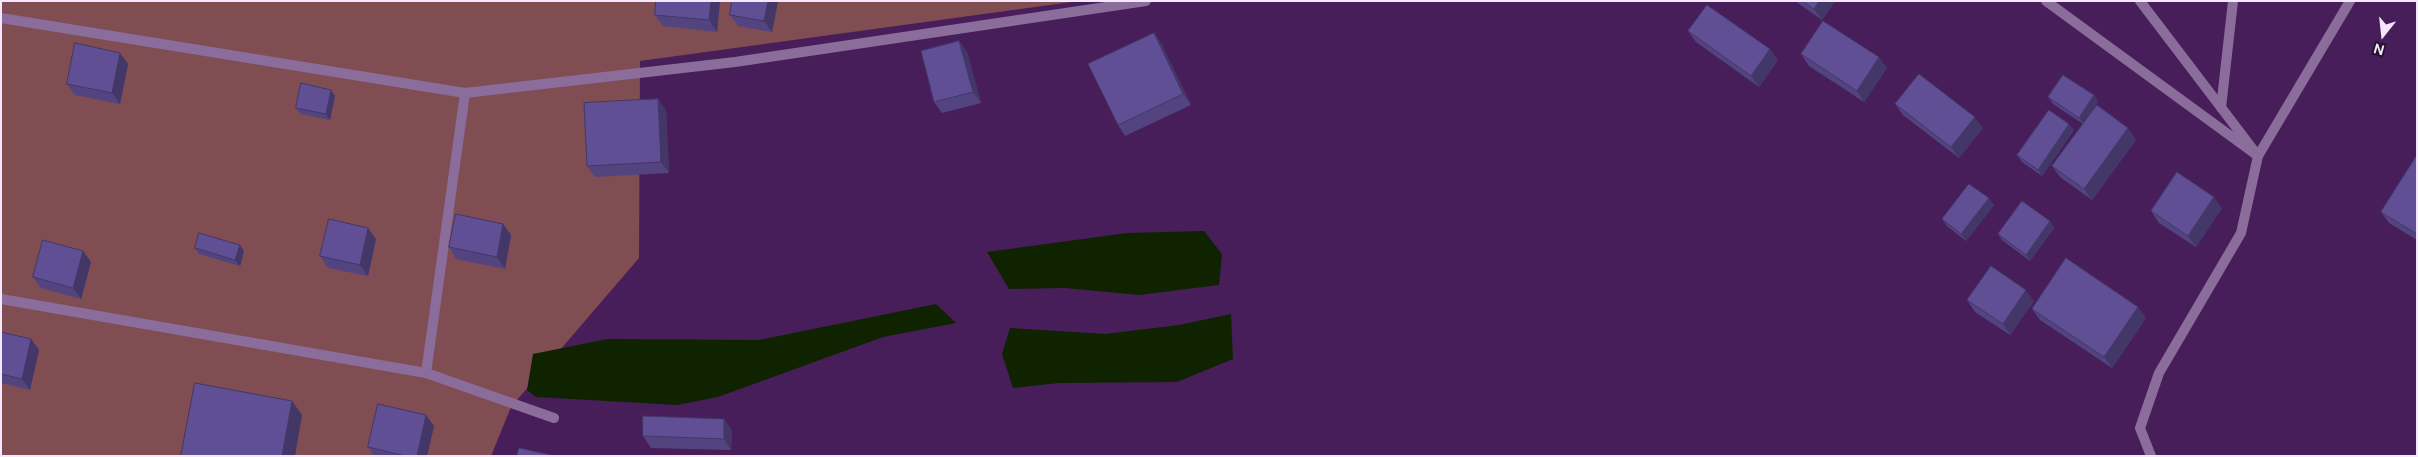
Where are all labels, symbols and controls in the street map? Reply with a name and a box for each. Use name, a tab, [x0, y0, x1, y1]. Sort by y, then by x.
north arrow	[2358, 10, 2408, 60]
text: N	[2371, 39, 2386, 59]

